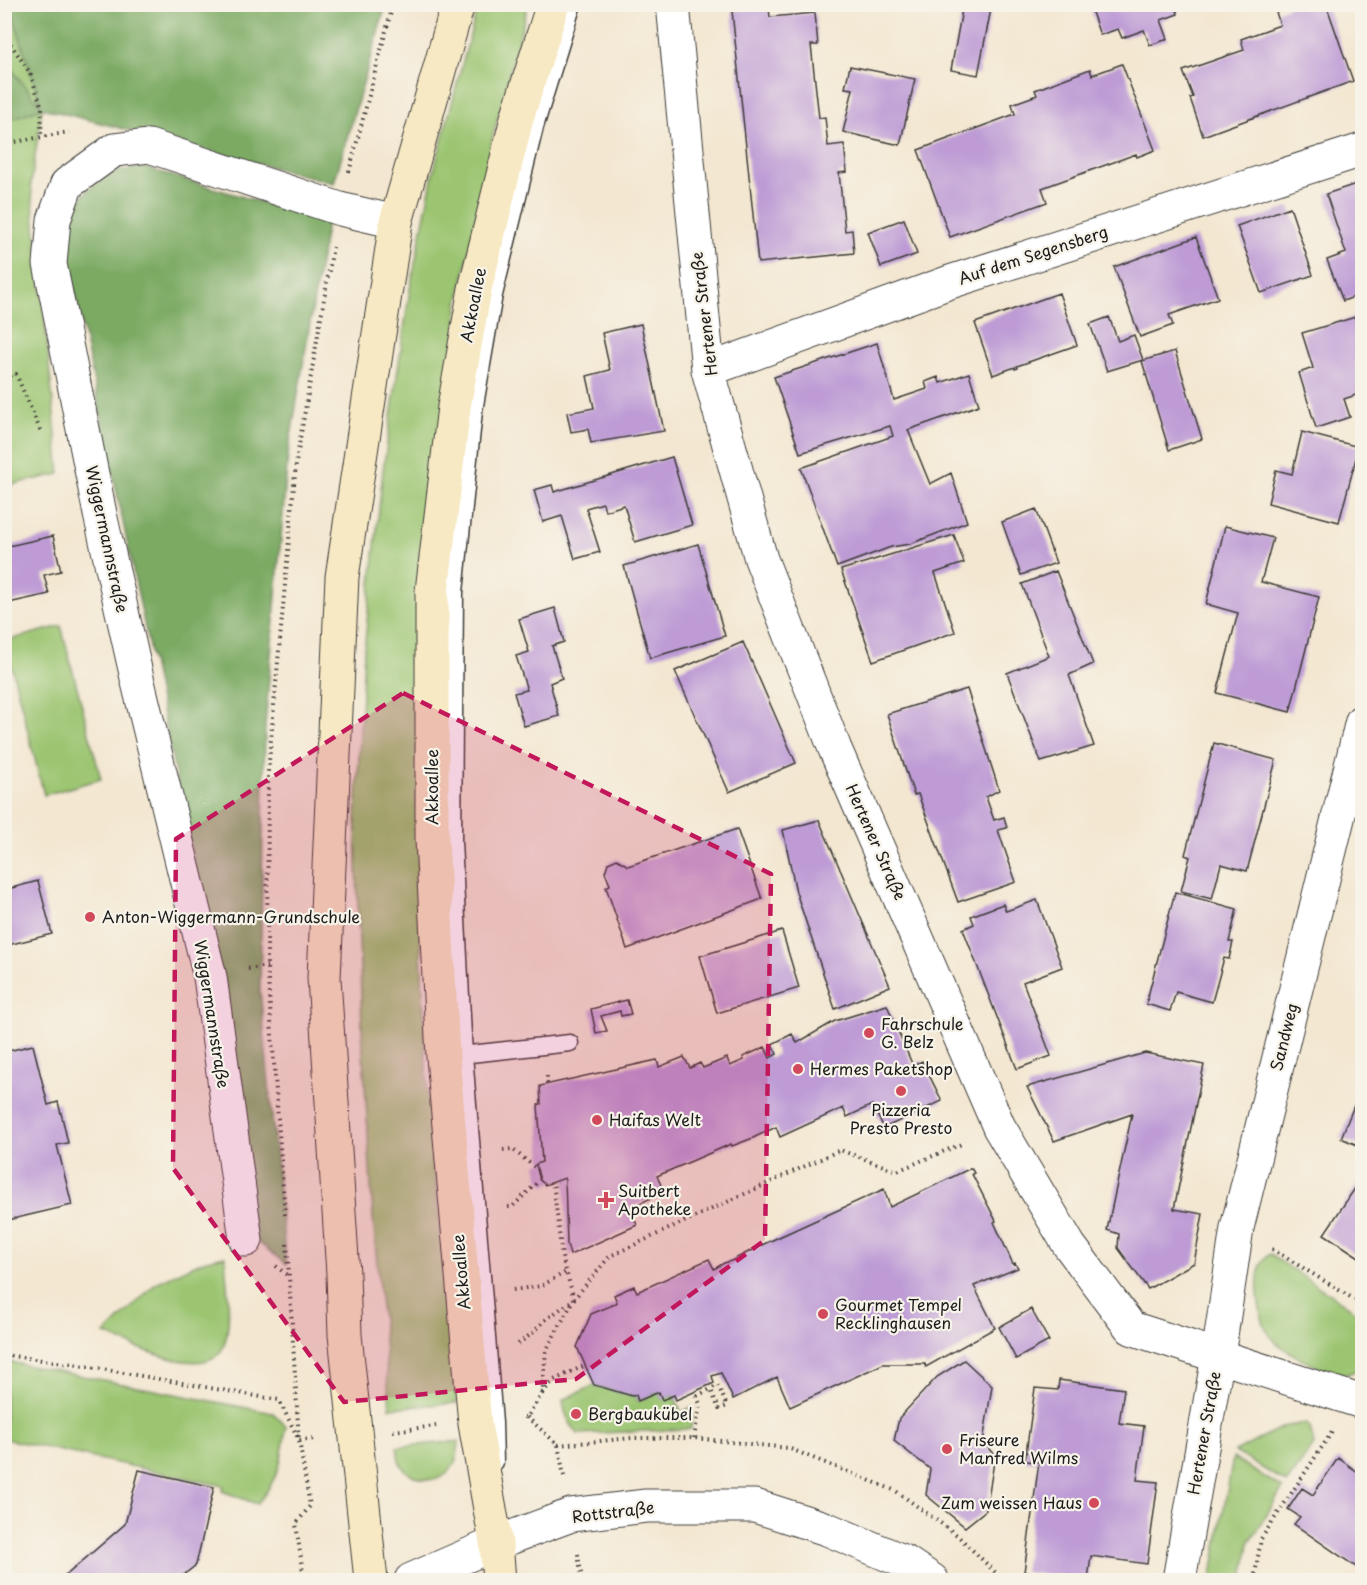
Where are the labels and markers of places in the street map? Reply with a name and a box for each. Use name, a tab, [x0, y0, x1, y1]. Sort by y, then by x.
place label: Anton-Wiggermann-Grundschule	[102, 904, 360, 928]
marker: Anton-Wiggermann-Grundschule	[83, 910, 97, 924]
place label: Fahrschule G. Belz	[881, 1011, 964, 1053]
marker: Fahrschule G. Belz	[862, 1026, 876, 1040]
place label: Hermes Paketshop	[810, 1056, 953, 1080]
marker: Hermes Paketshop	[791, 1062, 805, 1076]
marker: Pizzeria Presto Presto	[894, 1084, 908, 1098]
place label: Pizzeria Presto Presto	[850, 1097, 952, 1139]
place label: Haifas Welt	[609, 1107, 701, 1131]
marker: Haifas Welt	[590, 1113, 604, 1127]
place label: Suitbert Apotheke	[618, 1178, 692, 1220]
marker: Suitbert Apotheke	[599, 1193, 613, 1207]
place label: Gourmet Tempel Recklinghausen	[835, 1292, 962, 1334]
marker: Gourmet Tempel Recklinghausen	[816, 1307, 830, 1321]
place label: Bergbaukübel	[588, 1401, 693, 1425]
marker: Bergbaukübel	[569, 1407, 583, 1421]
place label: Friseure Manfred Wilms	[959, 1427, 1078, 1469]
marker: Friseure Manfred Wilms	[940, 1442, 954, 1456]
place label: Zum weissen Haus	[941, 1490, 1082, 1514]
marker: Zum weissen Haus	[1087, 1496, 1101, 1510]

